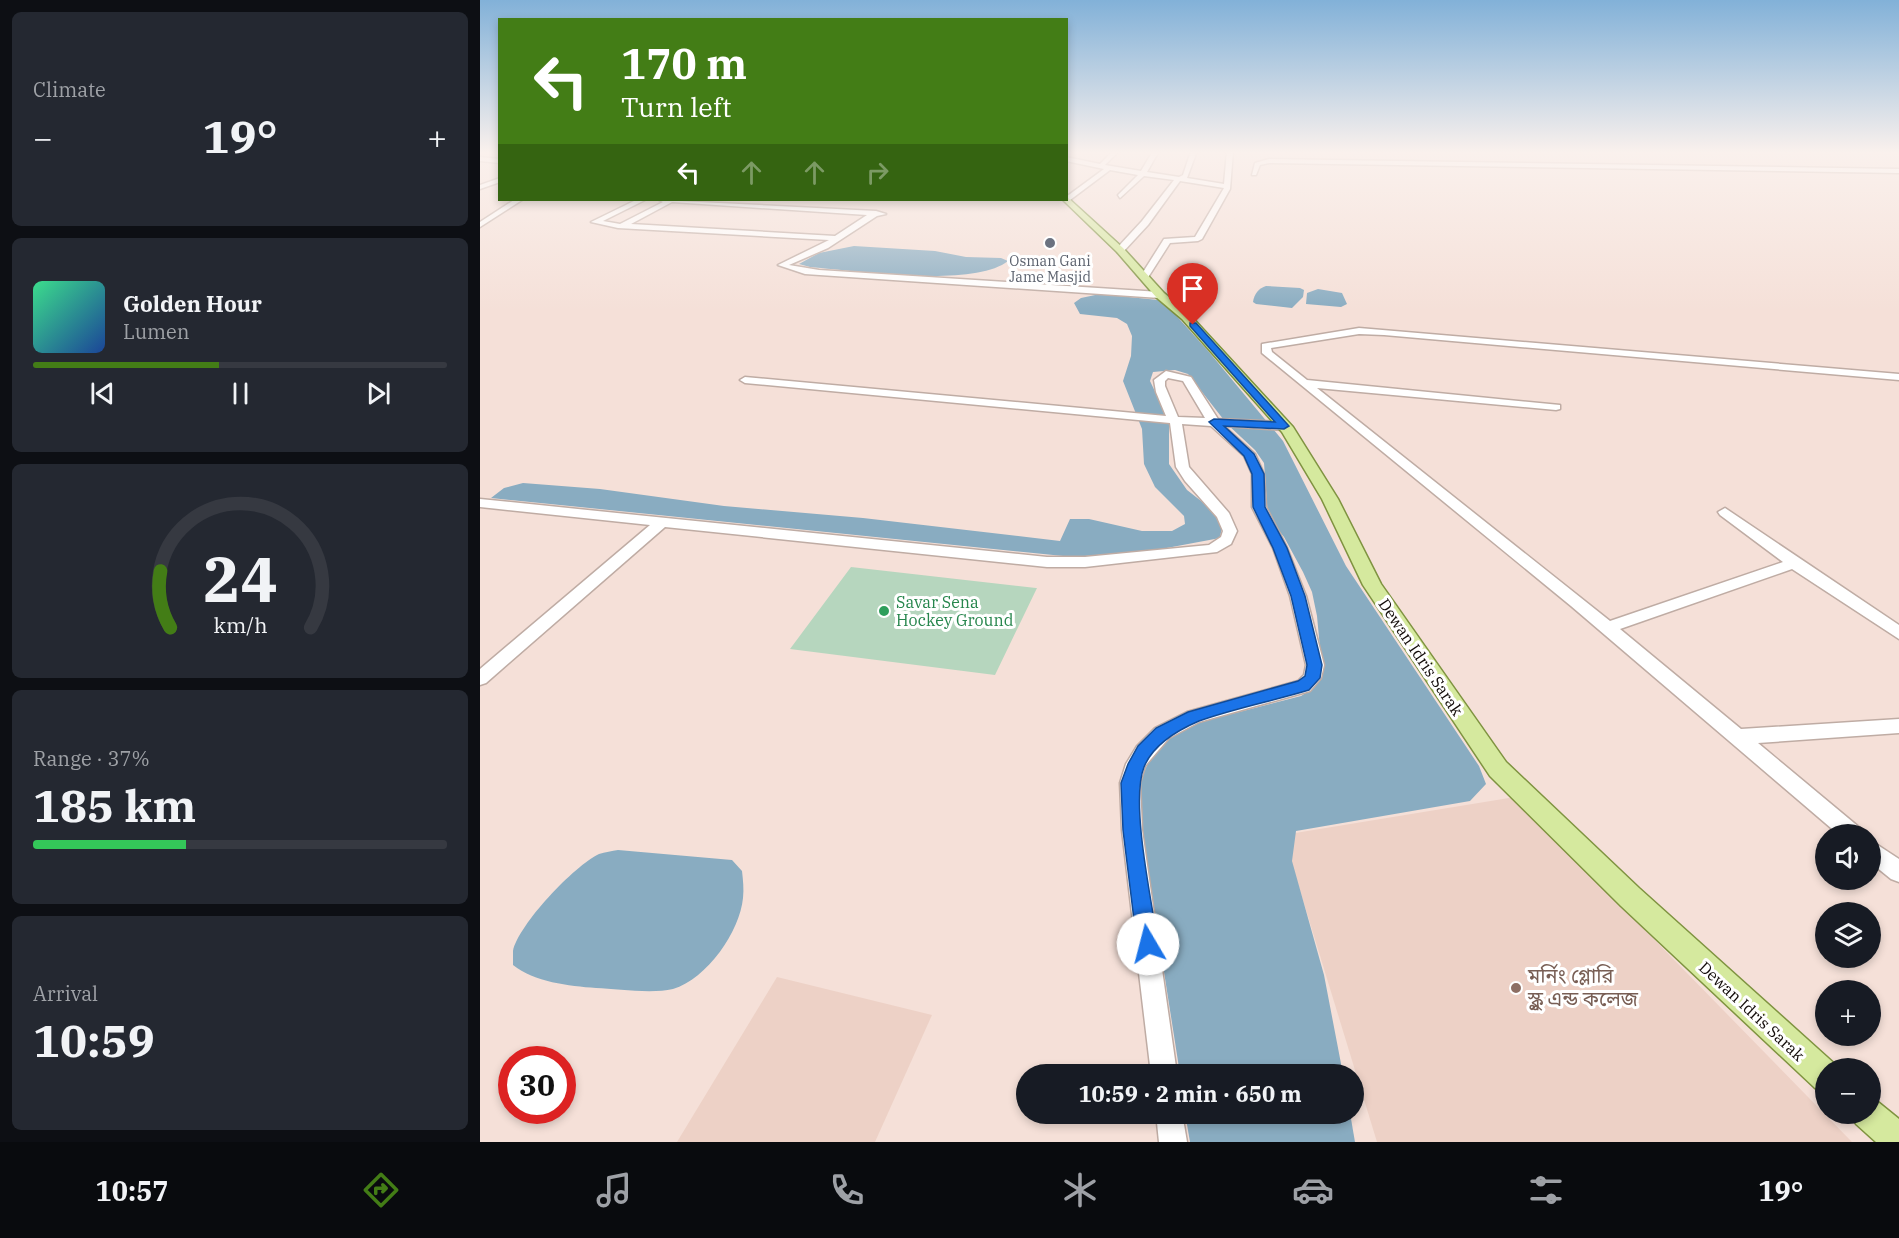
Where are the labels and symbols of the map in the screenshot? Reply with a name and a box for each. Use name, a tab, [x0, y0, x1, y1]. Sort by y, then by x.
marker: Osman Gani Jame Masjid	[1043, 236, 1057, 250]
place label: Osman Gani Jame Masjid	[1009, 252, 1091, 286]
pin	[1167, 263, 1218, 325]
place label: Savar Sena Hockey Ground	[896, 592, 1014, 630]
street label: Dewan Idris Sarak	[1374, 595, 1468, 720]
marker: Savar Sena Hockey Ground	[877, 604, 891, 618]
position arrow	[1116, 912, 1180, 976]
street label: Dewan Idris Sarak	[1695, 957, 1809, 1066]
place label: মর্নিং গ্লোরি স্কুল এন্ড কলেজ	[1527, 962, 1639, 1012]
marker: মর্নিং গ্লোরি স্কুল এন্ড কলেজ	[1509, 981, 1523, 995]
speed limit sign: 30	[498, 1046, 576, 1124]

